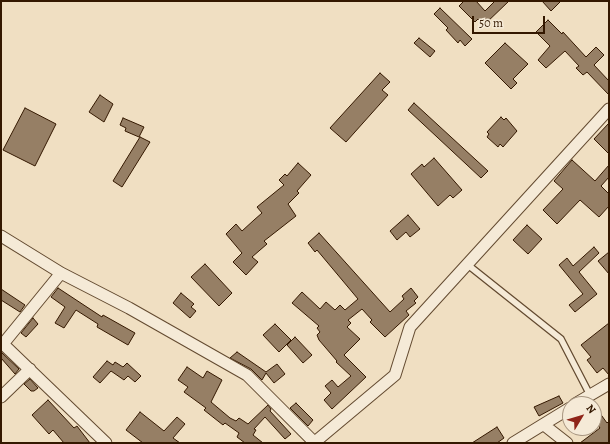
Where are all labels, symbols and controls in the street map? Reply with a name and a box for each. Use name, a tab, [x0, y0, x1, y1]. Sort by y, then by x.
scale bar	[474, 8, 547, 34]
text: 50 m	[479, 15, 503, 31]
north arrow	[562, 396, 602, 436]
text: N	[583, 401, 599, 417]

